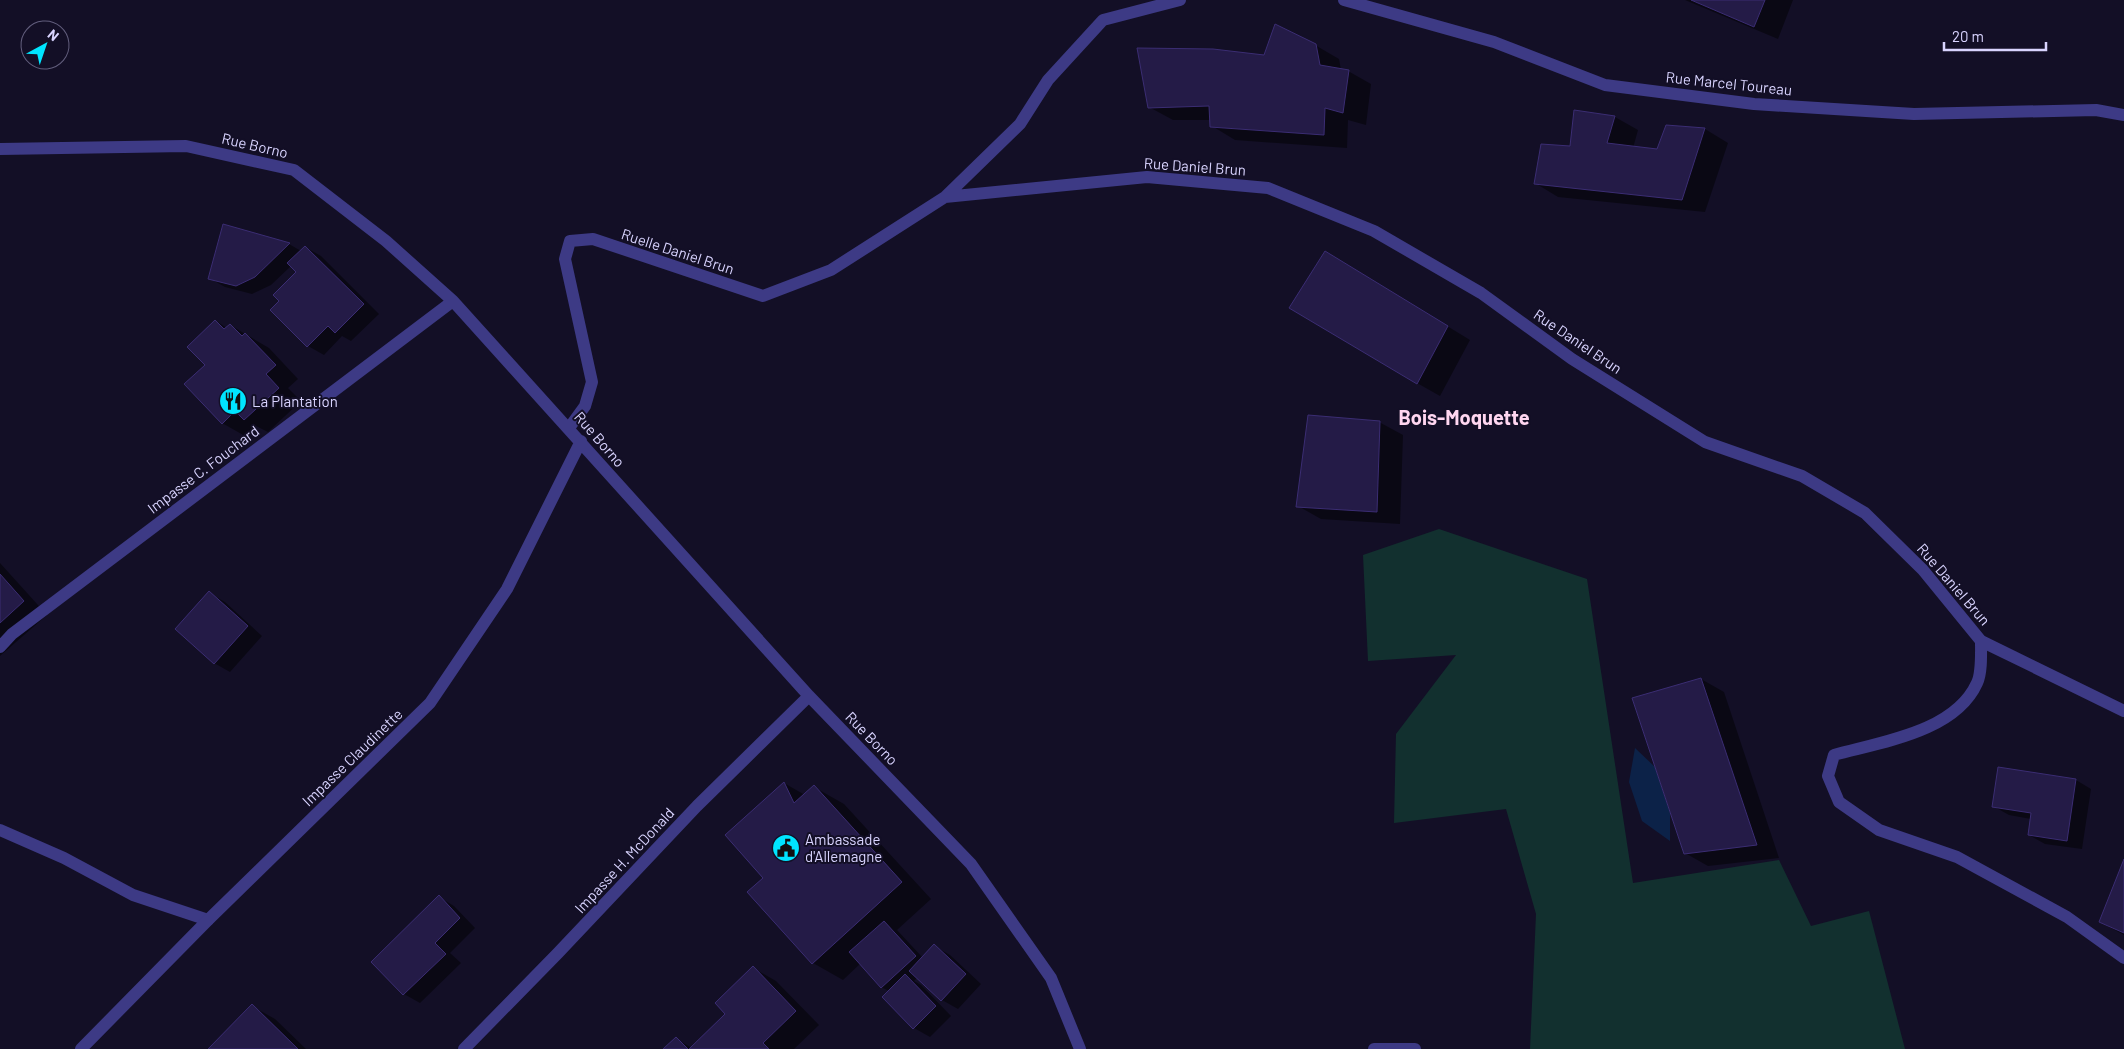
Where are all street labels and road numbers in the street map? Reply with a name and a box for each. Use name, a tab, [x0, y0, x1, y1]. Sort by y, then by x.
street label: Rue Marcel Toureau	[1665, 67, 1793, 99]
street label: Rue Borno	[220, 129, 290, 161]
street label: Rue Daniel Brun	[1143, 153, 1247, 179]
street label: Ruelle Daniel Brun	[619, 224, 737, 278]
street label: Rue Daniel Brun	[1531, 305, 1625, 377]
street label: Rue Borno	[571, 408, 629, 470]
street label: Impasse C. Fouchard	[144, 421, 262, 517]
street label: Rue Daniel Brun	[1914, 539, 1994, 629]
street label: Impasse Claudinette	[298, 705, 406, 809]
street label: Rue Borno	[842, 707, 902, 769]
street label: Impasse H. McDonald	[570, 803, 678, 917]

